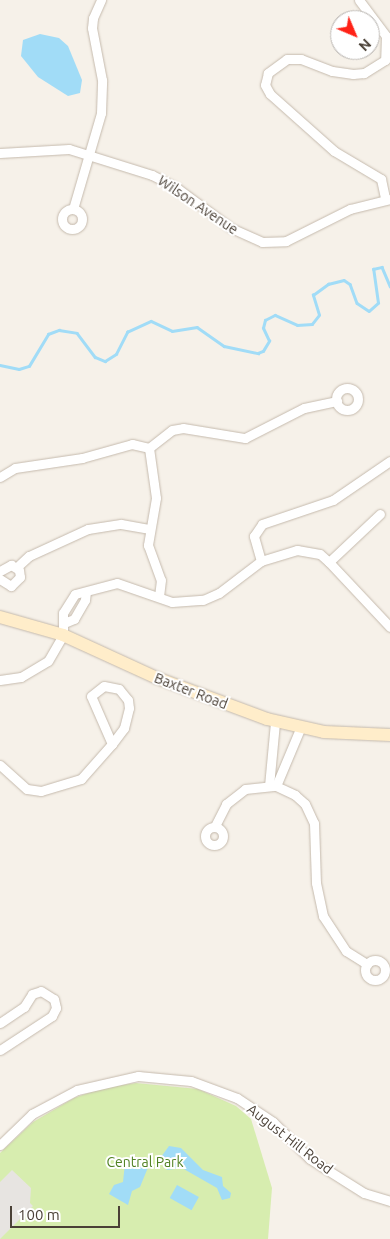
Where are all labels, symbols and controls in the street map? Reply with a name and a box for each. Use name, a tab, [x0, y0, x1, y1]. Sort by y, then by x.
north arrow	[330, 10, 380, 60]
text: N	[356, 36, 374, 54]
street label: Wilson Avenue	[155, 172, 241, 238]
street label: Baxter Road	[152, 669, 230, 713]
street label: August Hill Road	[244, 1100, 336, 1178]
park label: Central Park	[107, 1154, 183, 1170]
scale bar	[12, 1196, 122, 1228]
text: 100 m	[18, 1206, 60, 1223]

